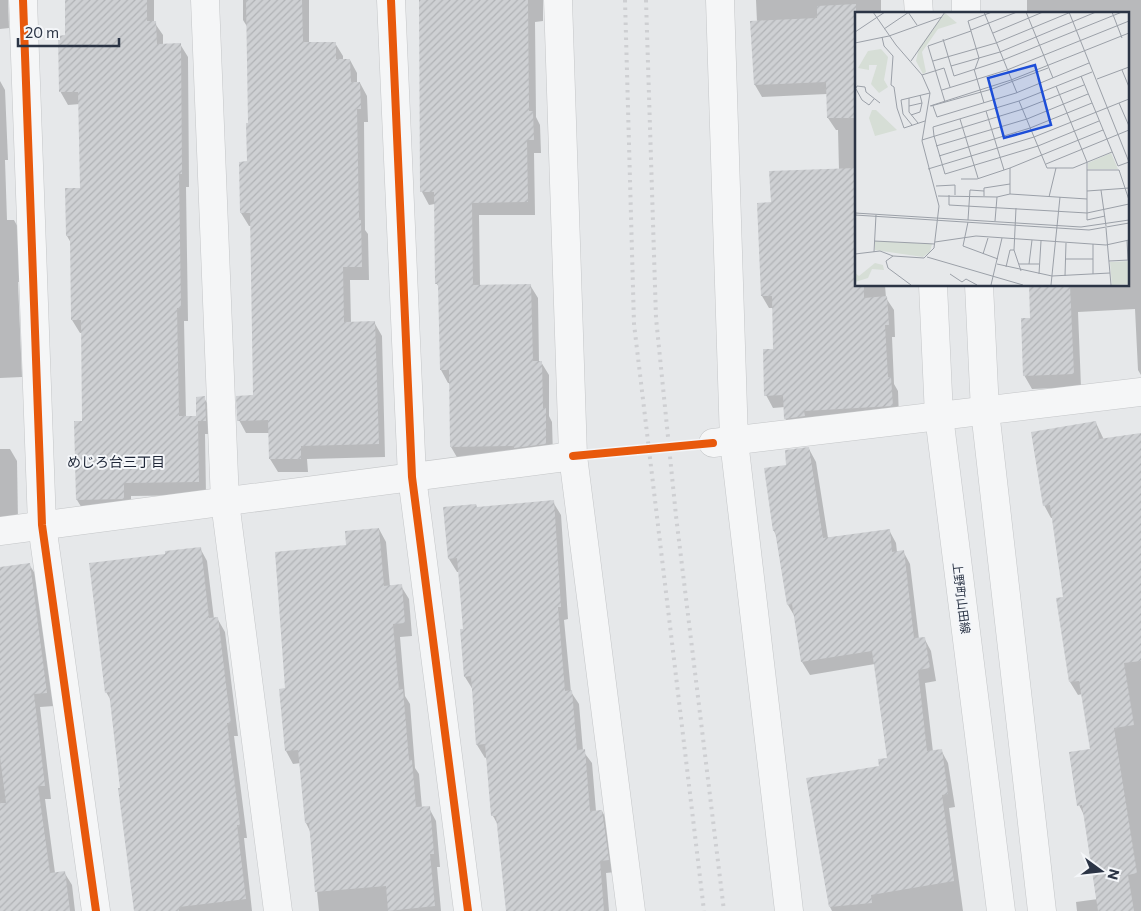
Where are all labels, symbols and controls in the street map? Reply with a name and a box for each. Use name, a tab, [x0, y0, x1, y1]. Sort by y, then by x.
inset map	[855, 12, 1128, 286]
scale bar	[18, 15, 119, 47]
text: 20 m	[25, 23, 59, 41]
district label: めじろ台三丁目	[67, 453, 165, 470]
street label: 上野町山田線	[951, 561, 973, 635]
north arrow	[1076, 846, 1126, 896]
text: N	[1104, 867, 1124, 882]

